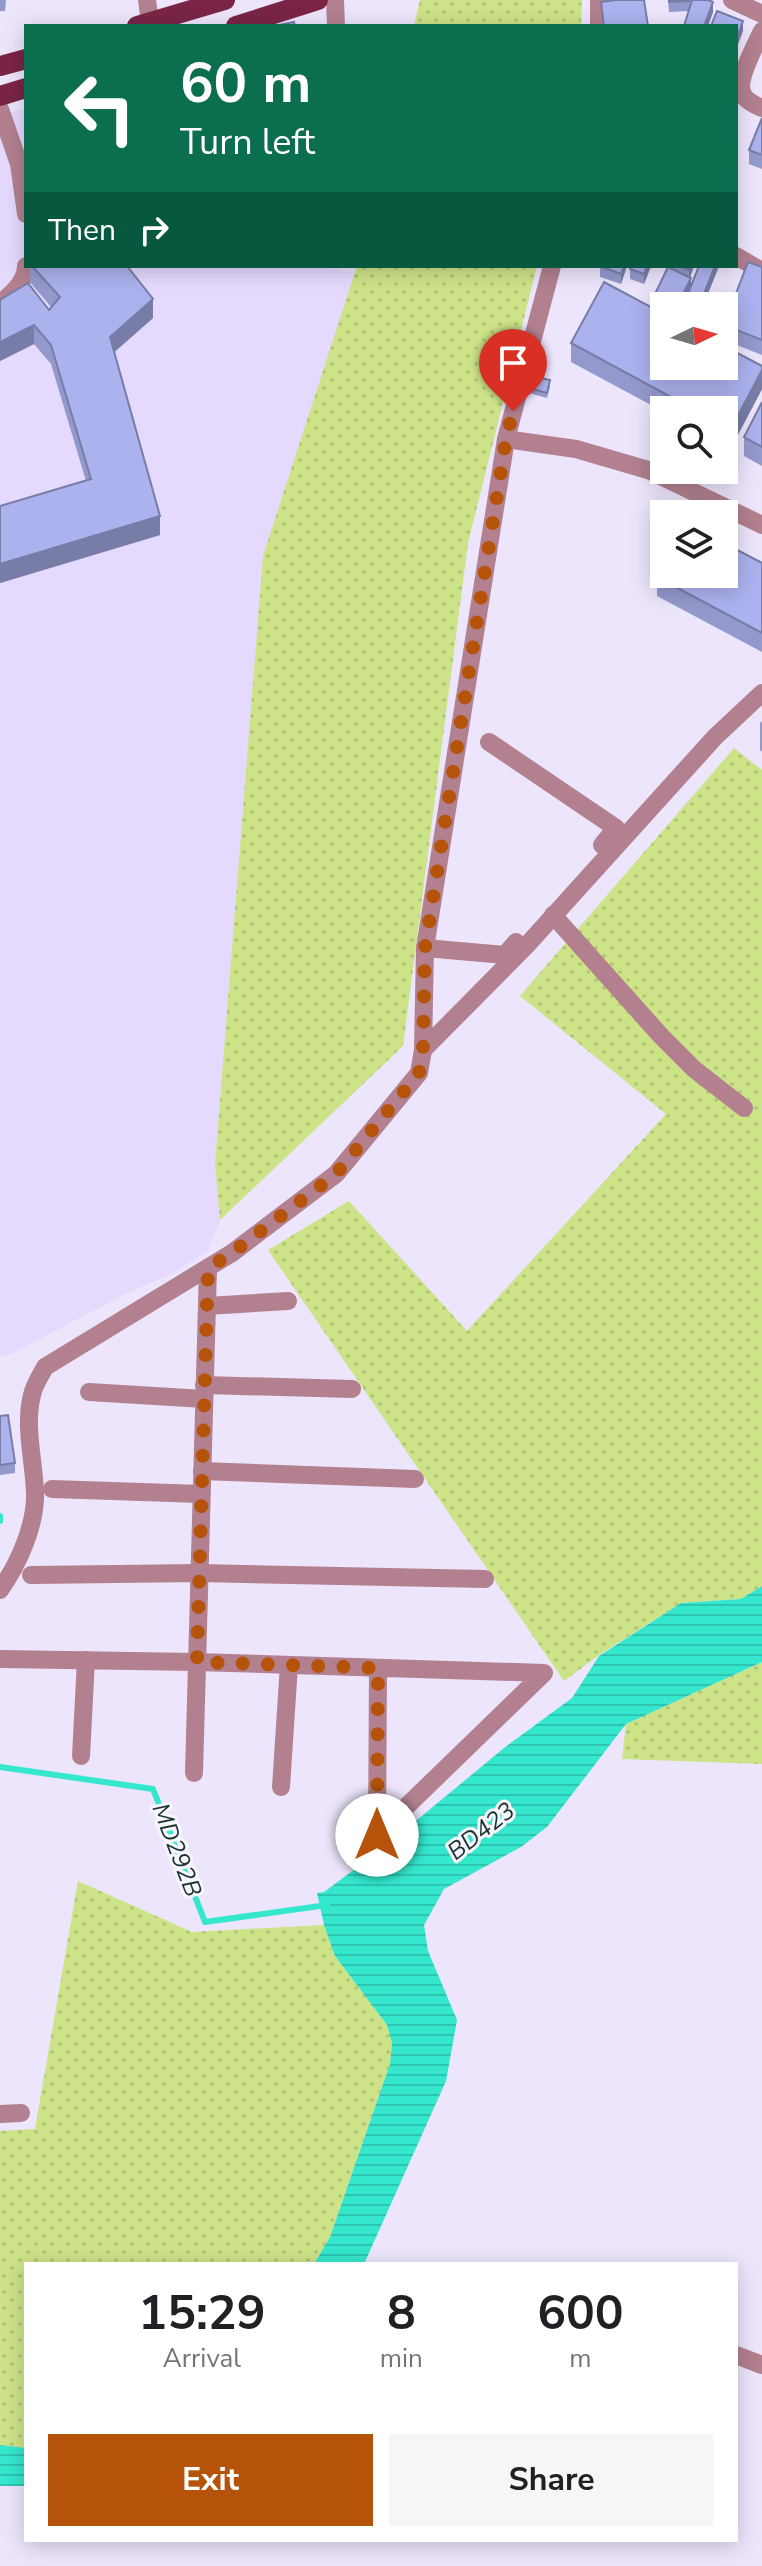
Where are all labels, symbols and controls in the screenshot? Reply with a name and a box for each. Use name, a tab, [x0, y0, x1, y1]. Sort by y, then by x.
text: 60 m	[180, 45, 311, 122]
icon: left	[48, 56, 152, 160]
text: Turn left	[180, 118, 315, 167]
icon: right	[132, 208, 176, 252]
text: Then	[48, 210, 116, 251]
north arrow	[650, 292, 738, 380]
map controls	[650, 292, 738, 588]
pin	[479, 329, 547, 411]
icon: arrive	[491, 341, 535, 385]
button: search	[650, 396, 738, 484]
button: layers	[650, 500, 738, 588]
position arrow	[335, 1793, 419, 1877]
water label: BD423	[441, 1795, 521, 1867]
water label: MD292B	[145, 1799, 209, 1901]
text: 15:29	[138, 2280, 265, 2346]
text: 8	[387, 2280, 416, 2346]
text: 600	[537, 2280, 624, 2346]
text: Arrival	[163, 2341, 241, 2376]
text: min	[380, 2341, 423, 2376]
text: m	[569, 2341, 592, 2376]
button: Exit	[48, 2434, 373, 2526]
button: Share	[389, 2434, 714, 2526]

